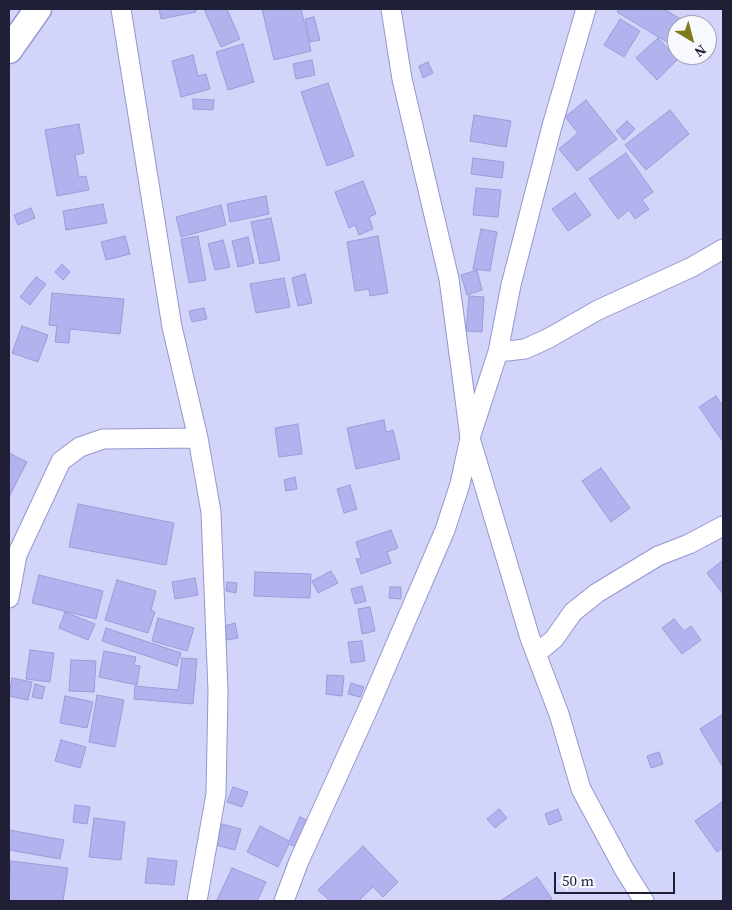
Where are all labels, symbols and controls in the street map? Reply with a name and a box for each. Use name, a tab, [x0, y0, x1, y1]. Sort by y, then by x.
north arrow	[667, 15, 717, 65]
text: N	[690, 40, 711, 62]
scale bar	[557, 862, 678, 894]
text: 50 m	[562, 870, 594, 891]

